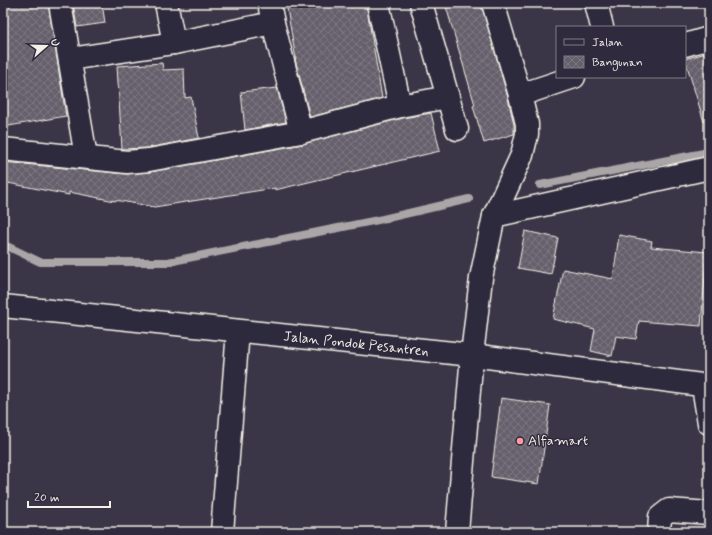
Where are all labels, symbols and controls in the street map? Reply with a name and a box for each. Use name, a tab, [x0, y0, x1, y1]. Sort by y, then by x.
north arrow	[26, 26, 66, 66]
legend	[556, 26, 686, 78]
text: Jalan	[592, 35, 624, 51]
text: U	[47, 37, 62, 49]
text: Bangunan	[592, 55, 643, 71]
street label: Jalan Pondok Pesantren	[282, 327, 430, 361]
place label: Alfamart	[528, 432, 588, 450]
marker: Alfamart	[515, 436, 525, 446]
scale bar	[28, 483, 110, 509]
text: 20 m	[34, 490, 60, 506]

